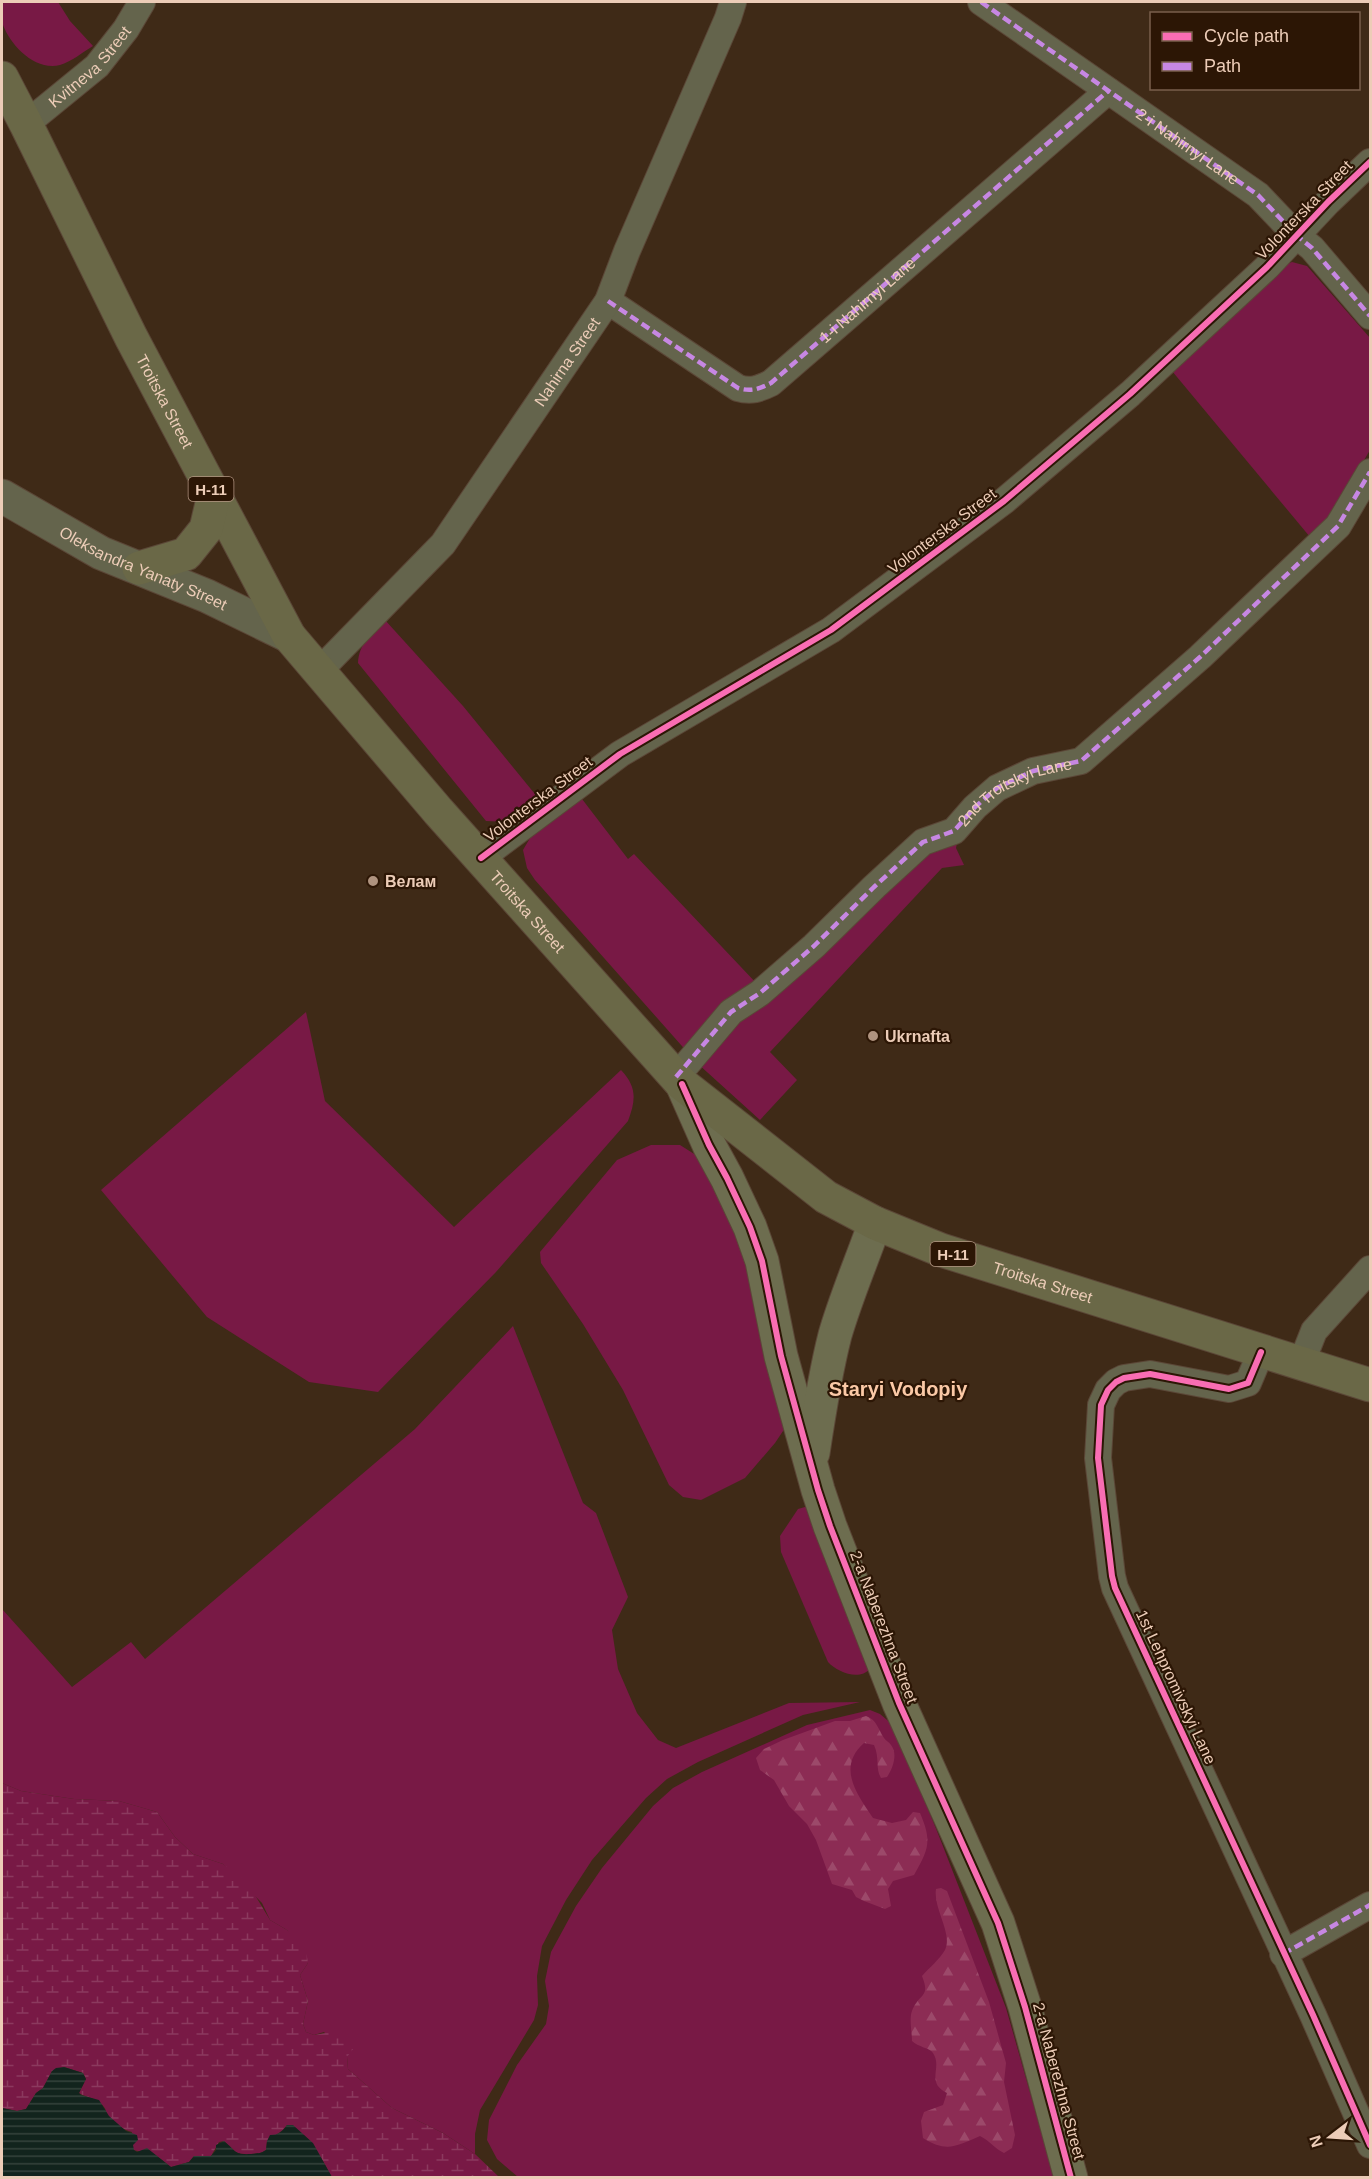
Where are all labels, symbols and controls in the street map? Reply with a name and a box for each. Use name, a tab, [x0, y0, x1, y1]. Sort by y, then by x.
legend	[1150, 12, 1360, 90]
street label: Kvitneva Street	[45, 22, 134, 111]
text: Cycle path	[1204, 26, 1289, 46]
text: Path	[1204, 56, 1241, 76]
street label: 2-i Nahirnyi Lane	[1133, 104, 1242, 188]
street label: Volonterska Street	[1252, 157, 1356, 263]
street label: 1-i Nahirnyi Lane	[816, 254, 919, 346]
street label: Nahirna Street	[531, 314, 603, 409]
street label: Troitska Street	[133, 351, 197, 451]
road number: Н-11	[188, 477, 234, 501]
street label: Volonterska Street	[885, 485, 1000, 577]
street label: Oleksandra Yanaty Street	[57, 523, 230, 613]
street label: Volonterska Street	[481, 753, 596, 845]
street label: 2nd Troitskyi Lane	[954, 755, 1073, 829]
street label: Troitska Street	[487, 867, 569, 956]
place label: Велам	[385, 873, 436, 890]
marker: Велам	[366, 874, 380, 888]
place label: Ukrnafta	[885, 1028, 950, 1045]
marker: Ukrnafta	[866, 1029, 880, 1043]
road number: Н-11	[930, 1242, 976, 1266]
street label: Troitska Street	[991, 1258, 1095, 1306]
district label: Staryi Vodopiy	[829, 1378, 968, 1400]
street label: 2-a Naberezhna Street	[847, 1548, 921, 1706]
street label: 1st Lehpromivskyi Lane	[1133, 1607, 1219, 1767]
street label: 2-a Naberezhna Street	[1030, 2001, 1088, 2162]
north arrow	[1300, 2107, 1360, 2167]
text: N	[1306, 2133, 1326, 2149]

